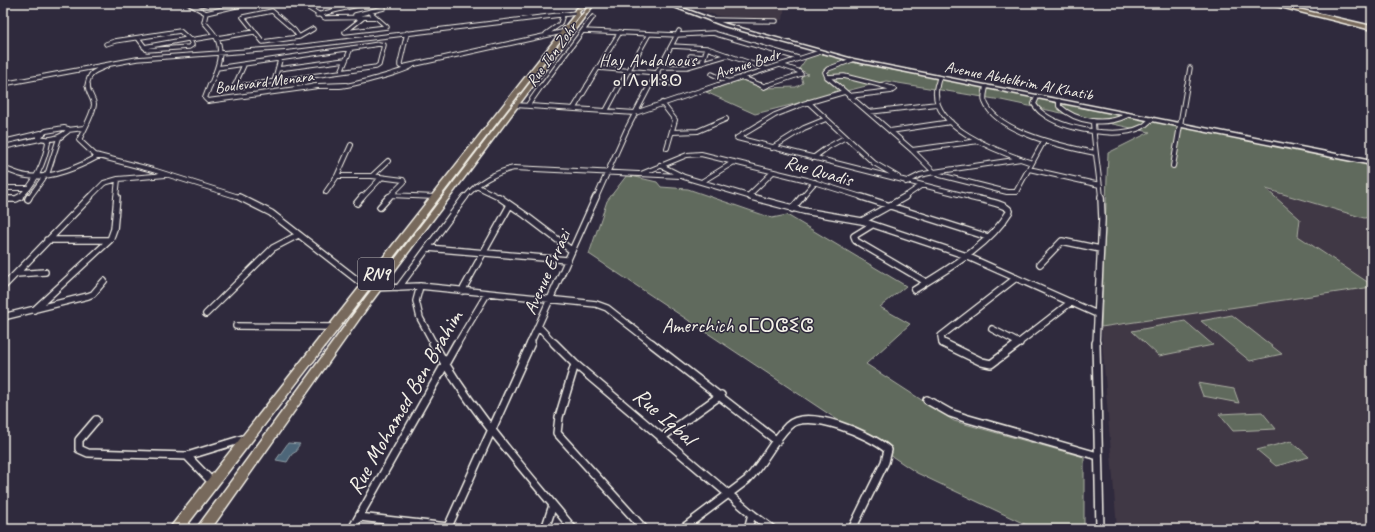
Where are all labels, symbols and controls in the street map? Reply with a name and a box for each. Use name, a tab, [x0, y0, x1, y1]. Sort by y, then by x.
street label: Rue Ibn Zohr	[522, 17, 583, 91]
street label: Avenue Badr	[712, 43, 785, 84]
district label: Hay Andalaous ⴰⵏⴷⴰⵍⵓⵙ	[599, 50, 698, 91]
street label: Avenue Abdelkrim Al Khatib	[943, 57, 1096, 105]
street label: Boulevard Menara	[214, 66, 316, 98]
street label: Rue Quadis	[782, 150, 857, 193]
street label: Avenue Errazi	[518, 224, 577, 318]
road number: RN9	[358, 258, 394, 290]
street label: Rue Mohamed Ben Brahim	[340, 303, 470, 500]
district label: Amerchich ⴰⵎⵔⵛⵉⵛ	[662, 313, 814, 338]
street label: Rue Iqbal	[627, 381, 705, 454]

